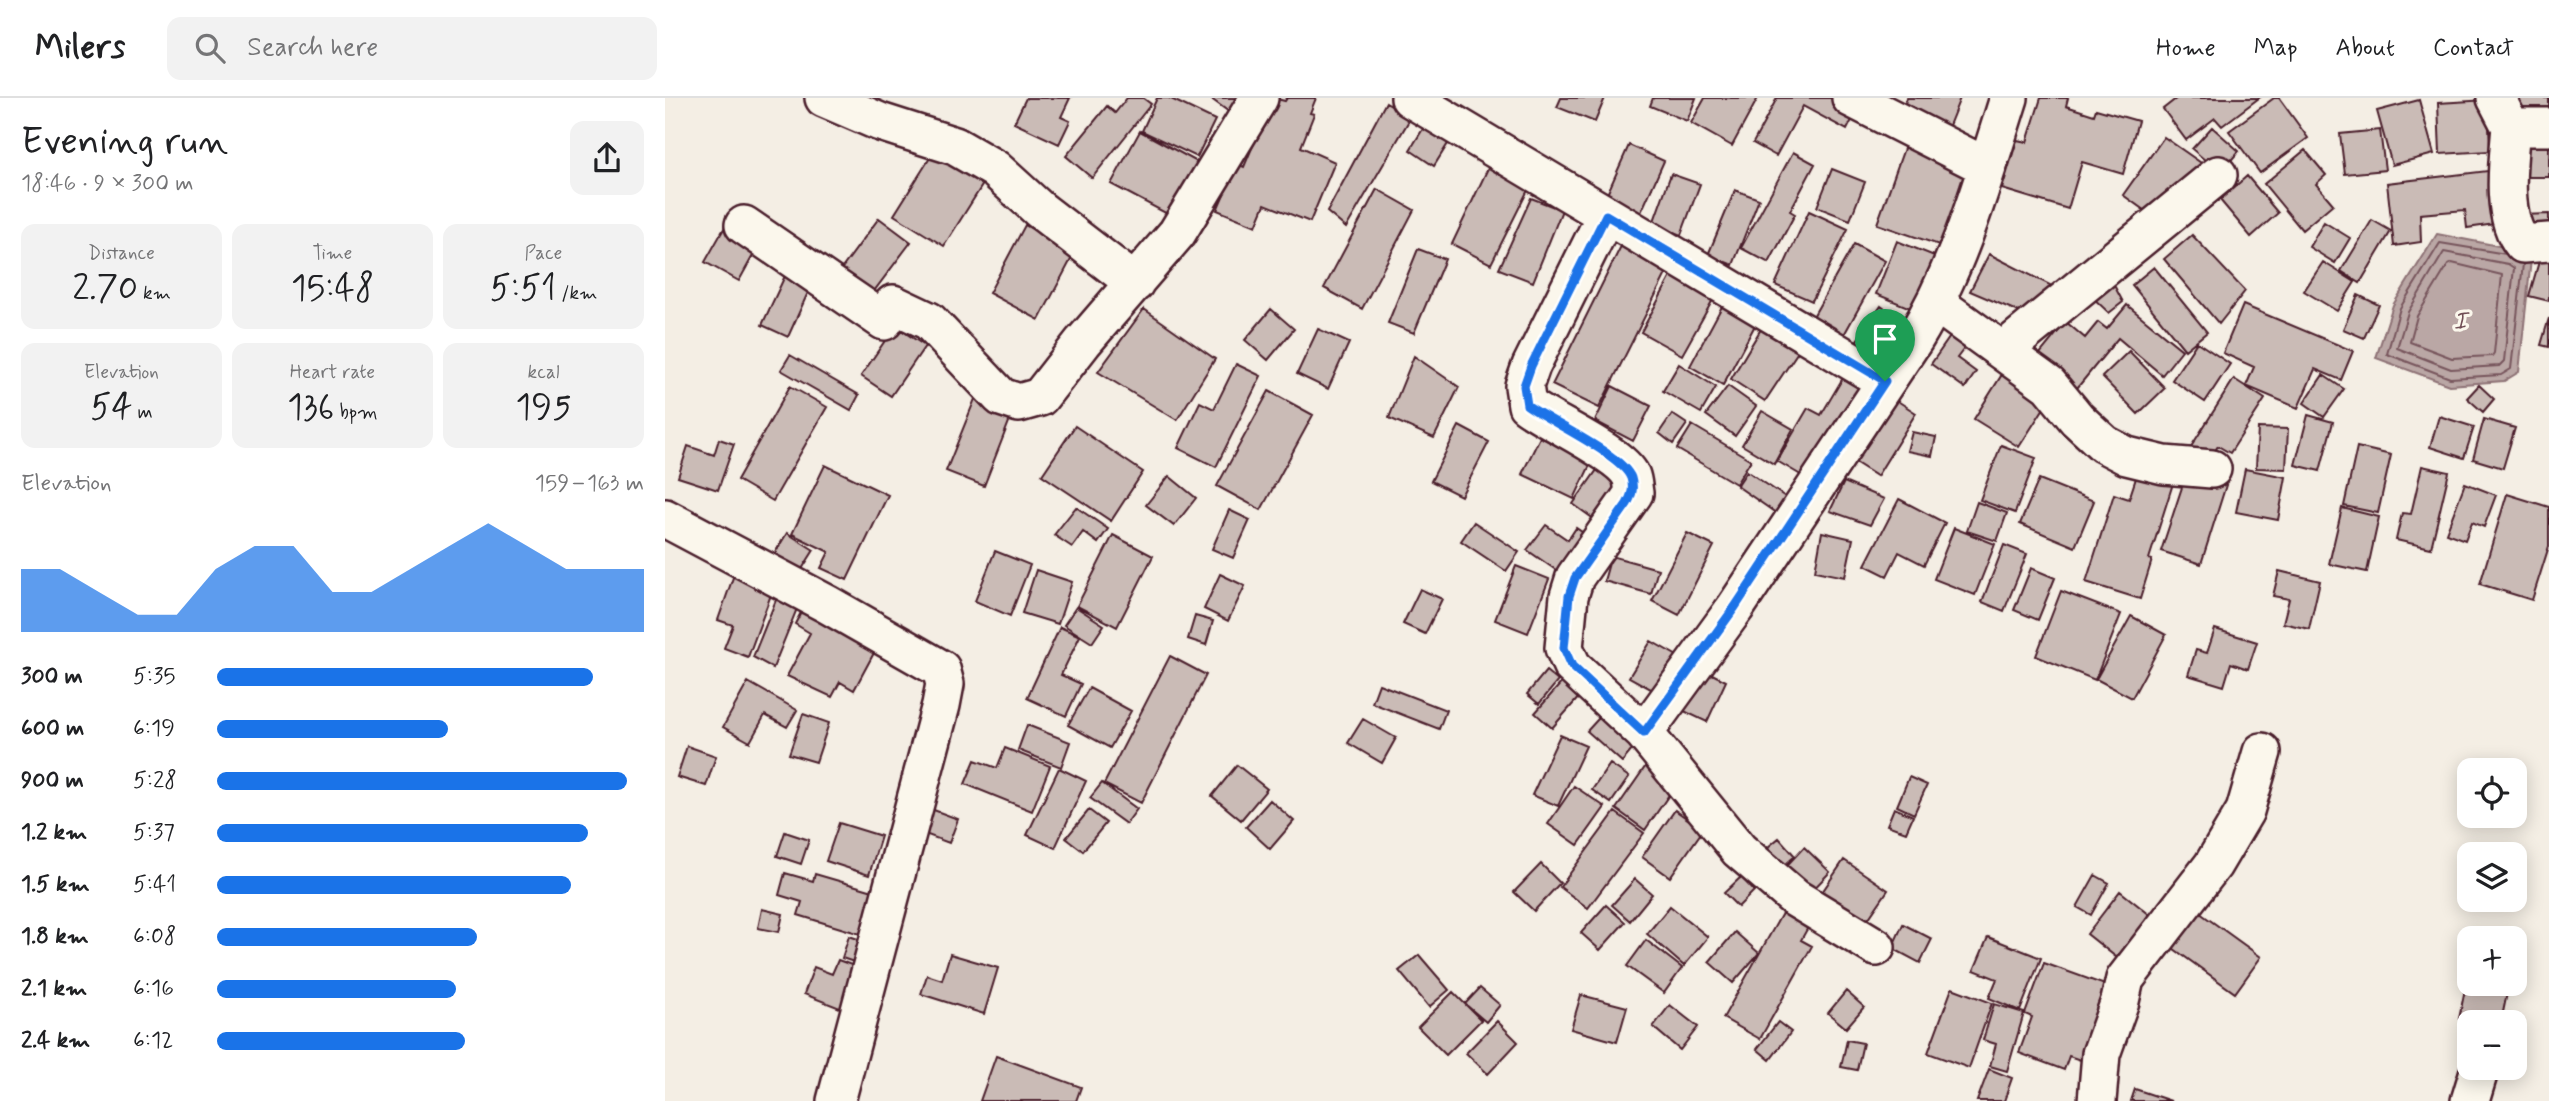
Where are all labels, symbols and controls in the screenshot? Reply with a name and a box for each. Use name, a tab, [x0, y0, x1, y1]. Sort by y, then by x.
search box	[167, 17, 657, 80]
text: Milers	[35, 26, 125, 70]
icon: search	[191, 29, 229, 67]
text: Search here	[247, 31, 378, 65]
text: Home	[2156, 33, 2216, 64]
text: Map	[2254, 33, 2298, 64]
text: About	[2336, 33, 2395, 64]
text: Contact	[2433, 33, 2514, 64]
text: Evening run	[21, 118, 228, 167]
button: share	[570, 121, 644, 195]
text: 18:46 · 9 × 300 m	[21, 169, 194, 199]
text: Distance	[88, 241, 155, 266]
text: Time	[313, 241, 352, 266]
text: Pace	[525, 241, 562, 266]
text: 2.70	[72, 266, 138, 312]
text: 15:48	[291, 266, 374, 312]
text: 5:51	[490, 266, 556, 312]
text: km	[138, 281, 171, 306]
text: /km	[556, 281, 597, 306]
water label: I	[2453, 305, 2470, 339]
pin	[1855, 309, 1915, 381]
icon: arrive	[1866, 320, 1904, 358]
text: Elevation	[84, 360, 159, 385]
text: Heart rate	[290, 360, 375, 385]
text: kcal	[528, 360, 559, 385]
text: 54	[90, 385, 132, 431]
text: 136	[287, 385, 334, 431]
text: 195	[516, 385, 571, 431]
text: m	[132, 400, 153, 425]
text: bpm	[334, 400, 378, 425]
text: Elevation	[21, 469, 112, 499]
text: 159–163 m	[535, 469, 644, 499]
text: 300 m	[21, 662, 83, 692]
text: 5:35	[133, 662, 176, 692]
text: 600 m	[21, 714, 84, 744]
text: 6:19	[133, 714, 175, 744]
map controls	[2457, 758, 2527, 1080]
button: locate	[2457, 758, 2527, 828]
text: 900 m	[21, 766, 84, 796]
text: 5:28	[133, 766, 177, 796]
text: 1.2 km	[21, 818, 87, 848]
text: 5:37	[133, 818, 175, 848]
button: layers	[2457, 842, 2527, 912]
text: 1.5 km	[21, 870, 90, 900]
text: 5:41	[133, 870, 176, 900]
text: 1.8 km	[21, 922, 89, 952]
text: 6:08	[133, 922, 176, 952]
button: +	[2457, 926, 2527, 996]
text: 2.1 km	[21, 974, 87, 1004]
text: 6:16	[133, 974, 174, 1004]
button: −	[2457, 1010, 2527, 1080]
text: 2.4 km	[21, 1026, 90, 1056]
text: 6:12	[133, 1026, 173, 1056]

